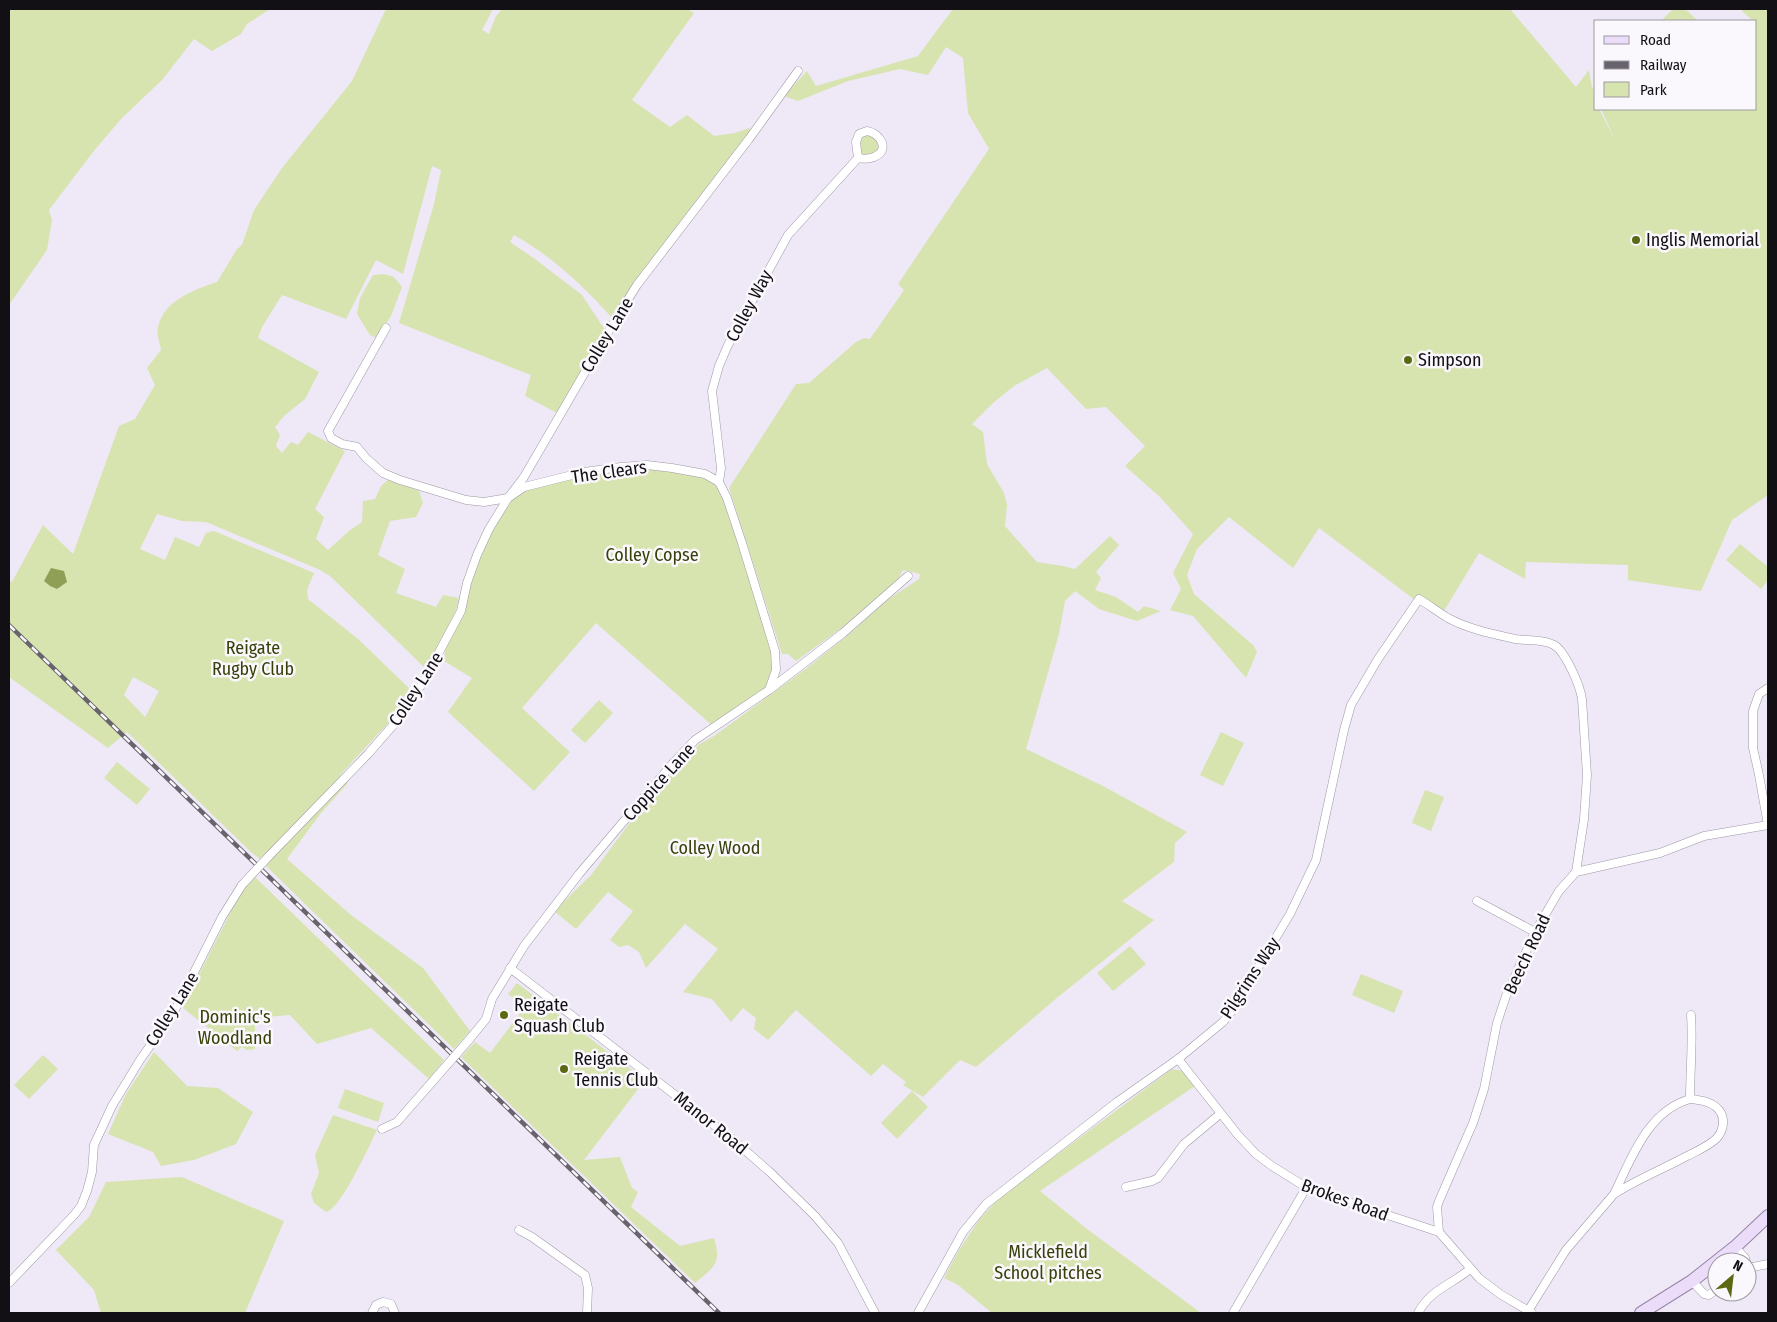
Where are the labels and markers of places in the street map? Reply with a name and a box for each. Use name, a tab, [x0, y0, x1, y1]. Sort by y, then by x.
place label: Inglis Memorial	[1646, 229, 1759, 251]
marker: Inglis Memorial	[1630, 234, 1642, 246]
place label: Simpson	[1418, 349, 1482, 371]
marker: Simpson	[1402, 354, 1414, 366]
place label: Reigate Squash Club	[514, 994, 605, 1037]
marker: Reigate Squash Club	[498, 1009, 510, 1021]
place label: Reigate Tennis Club	[574, 1048, 658, 1091]
marker: Reigate Tennis Club	[558, 1063, 570, 1075]

